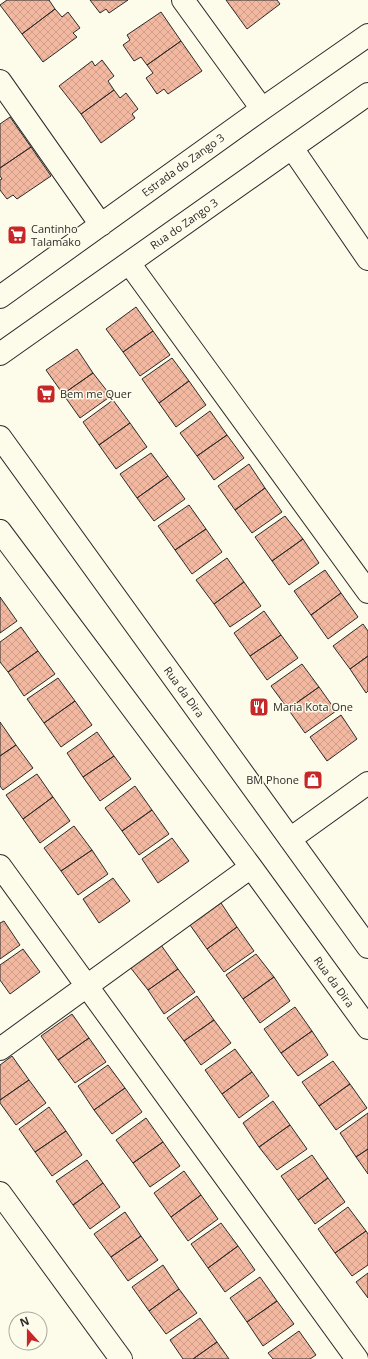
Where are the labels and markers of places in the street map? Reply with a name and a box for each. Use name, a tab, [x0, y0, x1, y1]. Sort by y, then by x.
place label: Cantinho Talamako	[31, 221, 81, 249]
supermarket icon: Cantinho Talamako	[6, 224, 28, 246]
supermarket icon: Bem me Quer	[35, 383, 57, 405]
place label: Bem me Quer	[60, 386, 132, 401]
restaurant icon: Maria Kota One	[248, 696, 270, 718]
place label: Maria Kota One	[273, 699, 353, 714]
shop icon: BM Phone	[302, 769, 324, 791]
place label: BM Phone	[246, 772, 299, 787]

